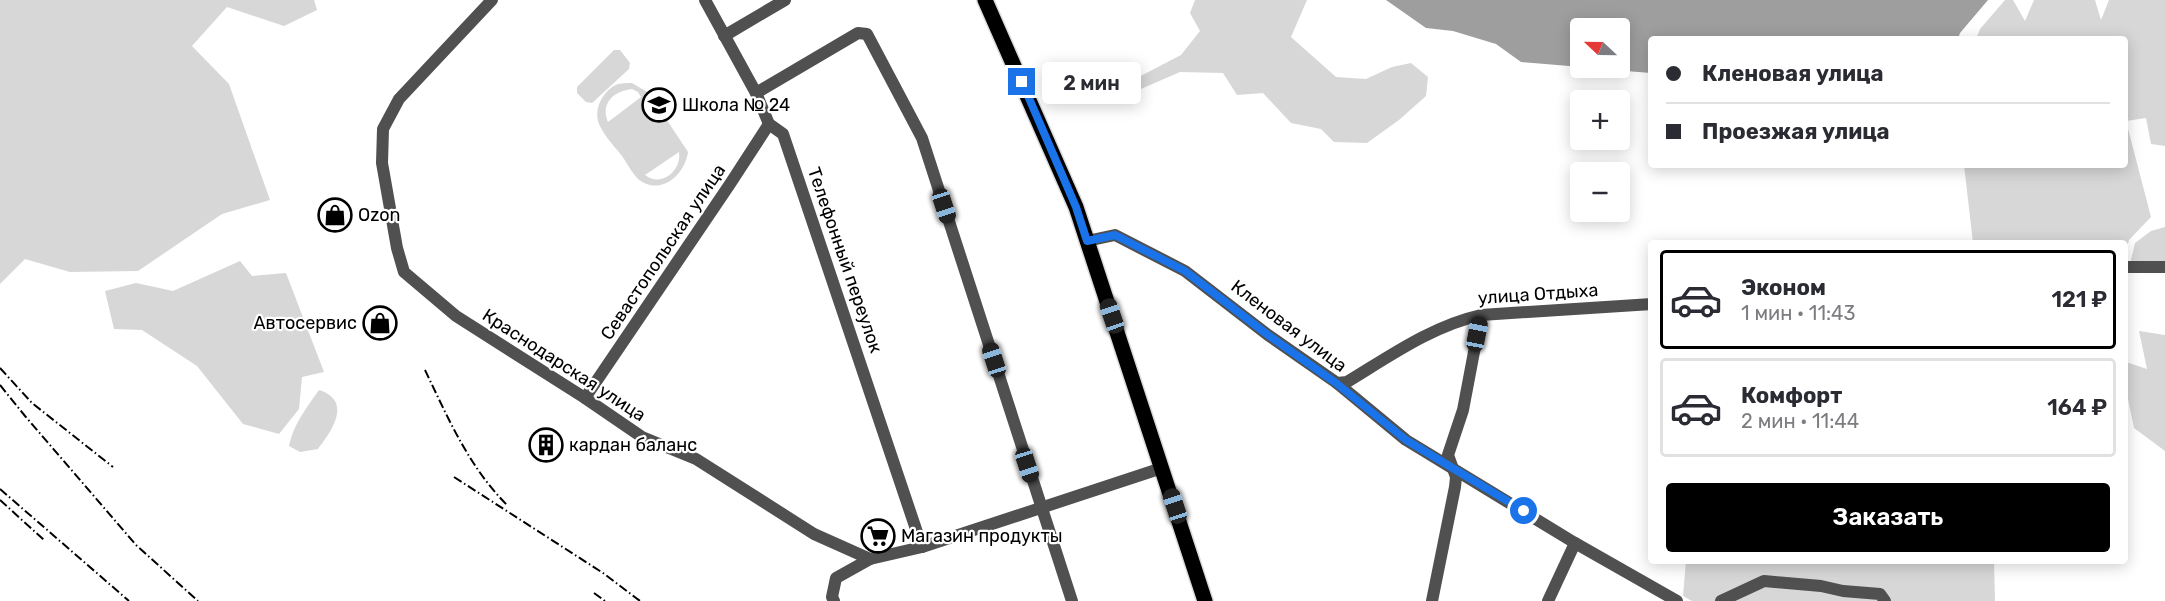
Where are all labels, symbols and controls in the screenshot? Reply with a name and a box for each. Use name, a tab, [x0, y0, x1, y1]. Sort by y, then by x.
north arrow	[1570, 18, 1630, 78]
map controls	[1570, 18, 1630, 222]
text: Кленовая улица	[1702, 60, 1883, 87]
callout: 2 мин	[1043, 61, 1142, 103]
route end	[1008, 68, 1035, 95]
text: 2 мин	[1063, 71, 1120, 95]
school or university icon: Школа № 24	[641, 87, 677, 123]
button: +	[1570, 90, 1630, 150]
place label: Школа № 24	[682, 94, 790, 116]
text: Проезжая улица	[1702, 118, 1890, 145]
street label: Севастопольская улица	[596, 160, 730, 344]
button: −	[1570, 162, 1630, 222]
street label: Телефонный переулок	[803, 164, 887, 356]
car	[930, 186, 958, 226]
shop icon: Ozon	[317, 197, 353, 233]
place label: Ozon	[358, 204, 400, 226]
icon: car	[1669, 273, 1723, 327]
text: Эконом	[1741, 274, 1826, 301]
street label: Кленовая улица	[1227, 275, 1351, 377]
street label: улица Отдыха	[1477, 279, 1599, 309]
text: 121 ₽	[2052, 286, 2107, 313]
car	[1098, 296, 1126, 336]
text: 1 мин · 11:43	[1741, 301, 1856, 325]
street label: Краснодарская улица	[478, 304, 650, 426]
shop icon: Автосервис	[362, 305, 398, 341]
place label: Автосервис	[254, 312, 357, 334]
car	[1465, 315, 1489, 353]
car	[980, 340, 1008, 380]
icon: car	[1669, 381, 1723, 435]
text: Комфорт	[1741, 382, 1842, 409]
text: 164 ₽	[2047, 394, 2107, 421]
text: 2 мин · 11:44	[1741, 409, 1859, 433]
building icon: кардан баланс	[528, 427, 564, 463]
place label: кардан баланс	[569, 434, 697, 456]
car	[1013, 445, 1041, 485]
button: Заказать	[1666, 483, 2110, 552]
car	[1161, 486, 1189, 526]
route start	[1510, 497, 1537, 524]
supermarket icon: Магазин продукты	[860, 518, 896, 554]
place label: Магазин продукты	[901, 525, 1062, 547]

